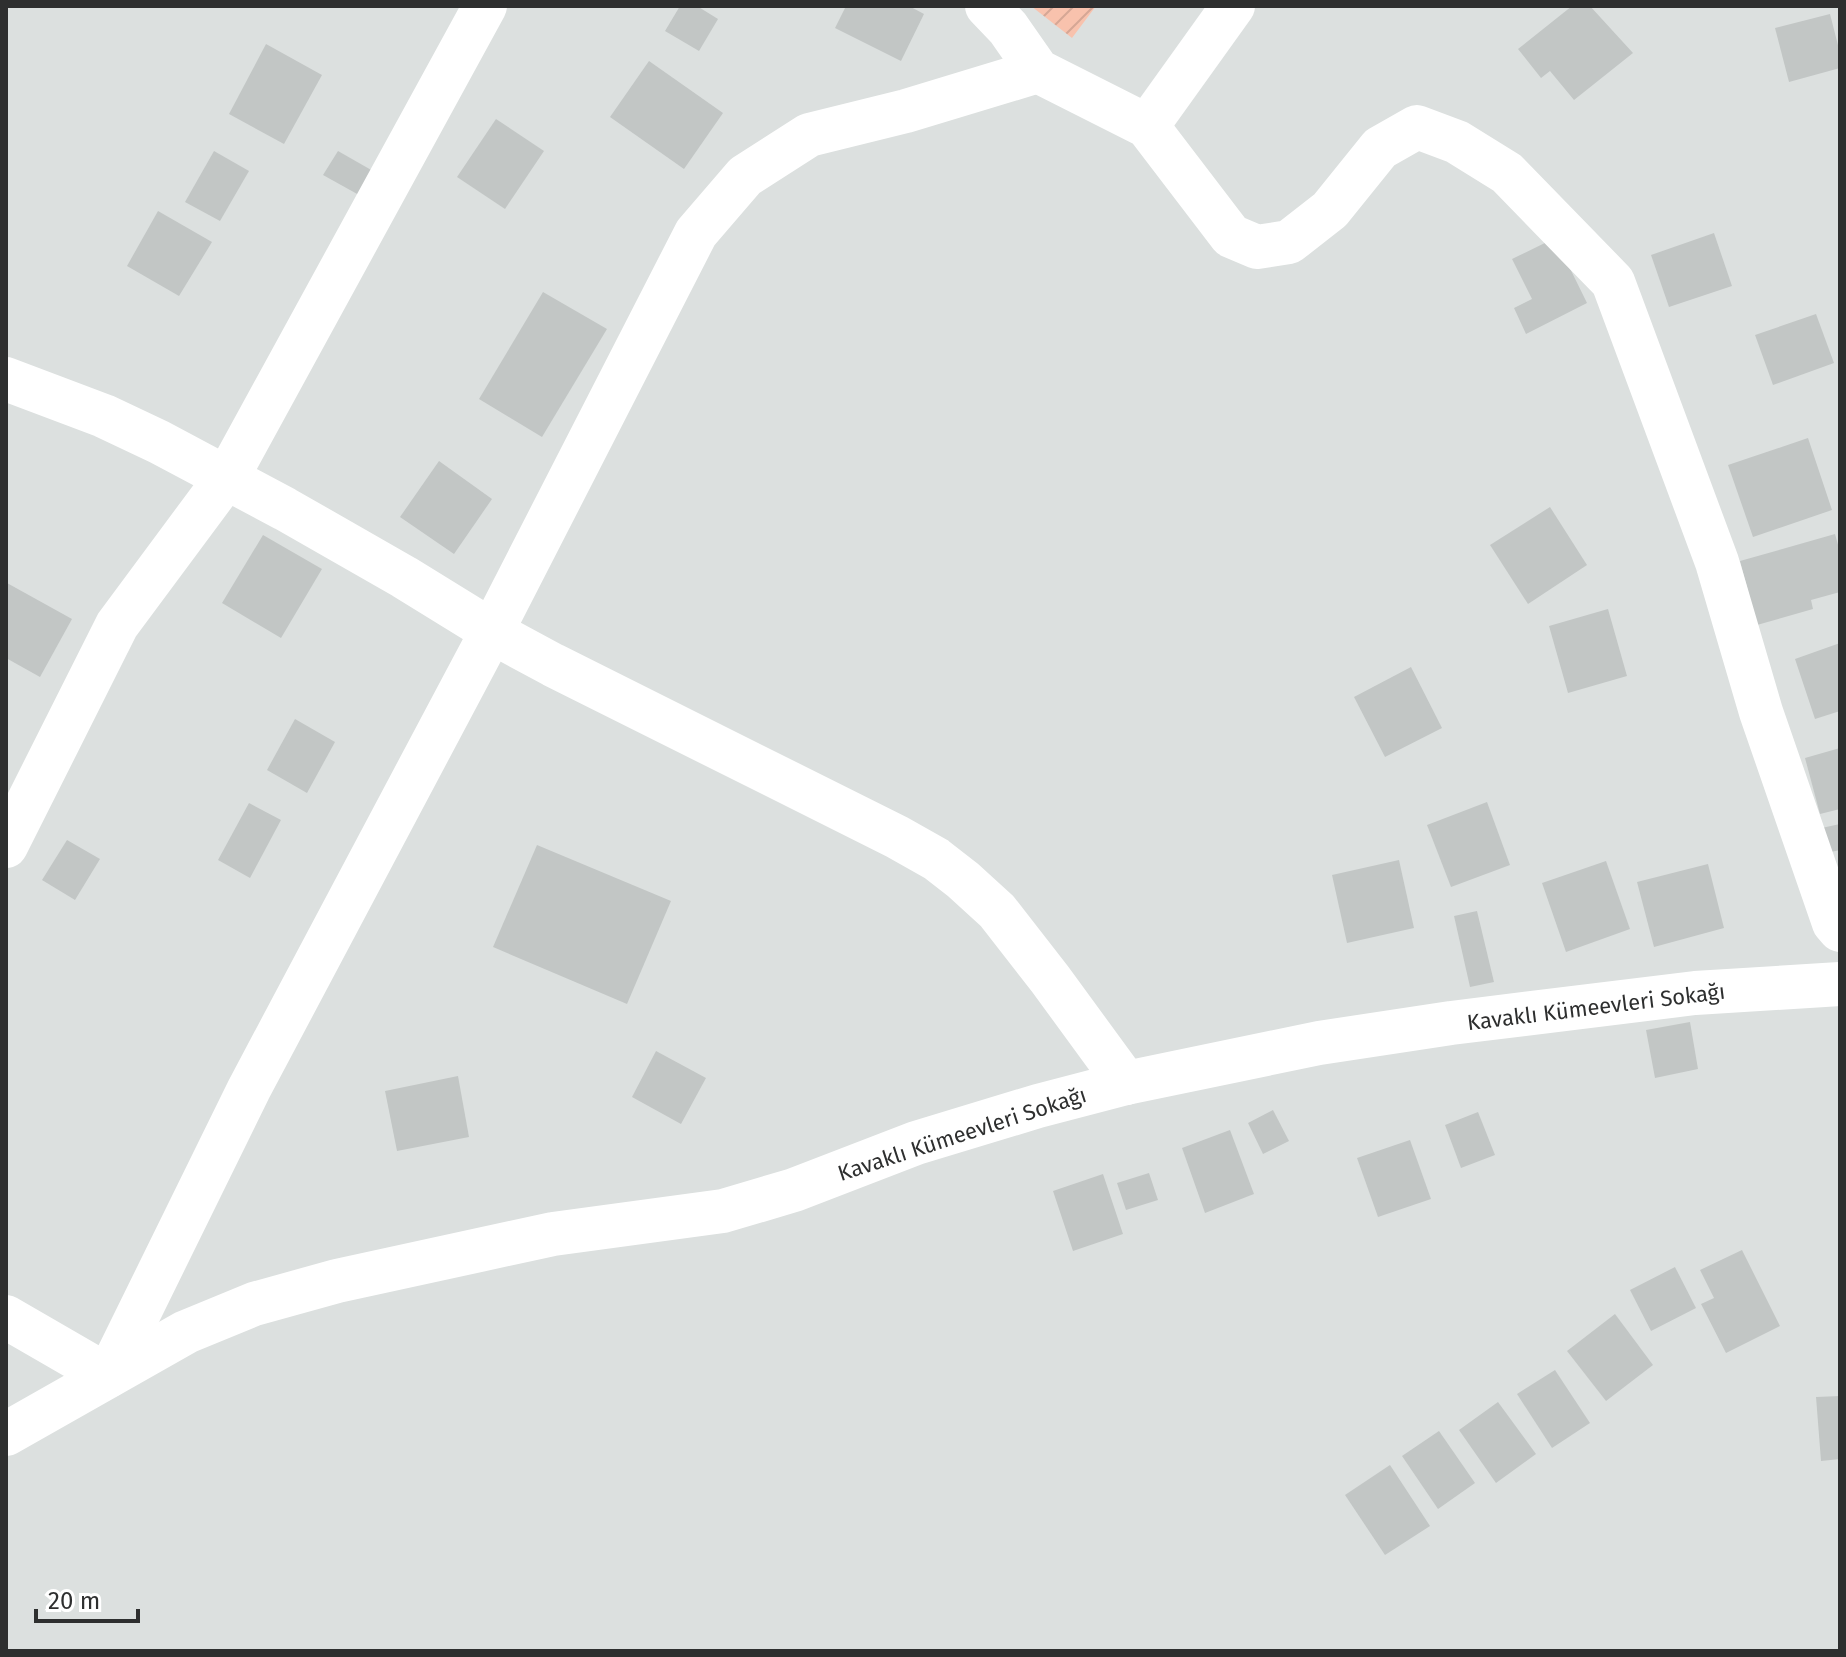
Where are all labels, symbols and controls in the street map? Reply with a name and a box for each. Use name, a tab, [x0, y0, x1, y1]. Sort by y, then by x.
street label: Kavaklı Kümeevleri Sokağı	[1465, 978, 1727, 1036]
street label: Kavaklı Kümeevleri Sokağı	[834, 1081, 1090, 1187]
scale bar	[36, 1573, 138, 1623]
text: 20 m	[48, 1587, 100, 1615]

